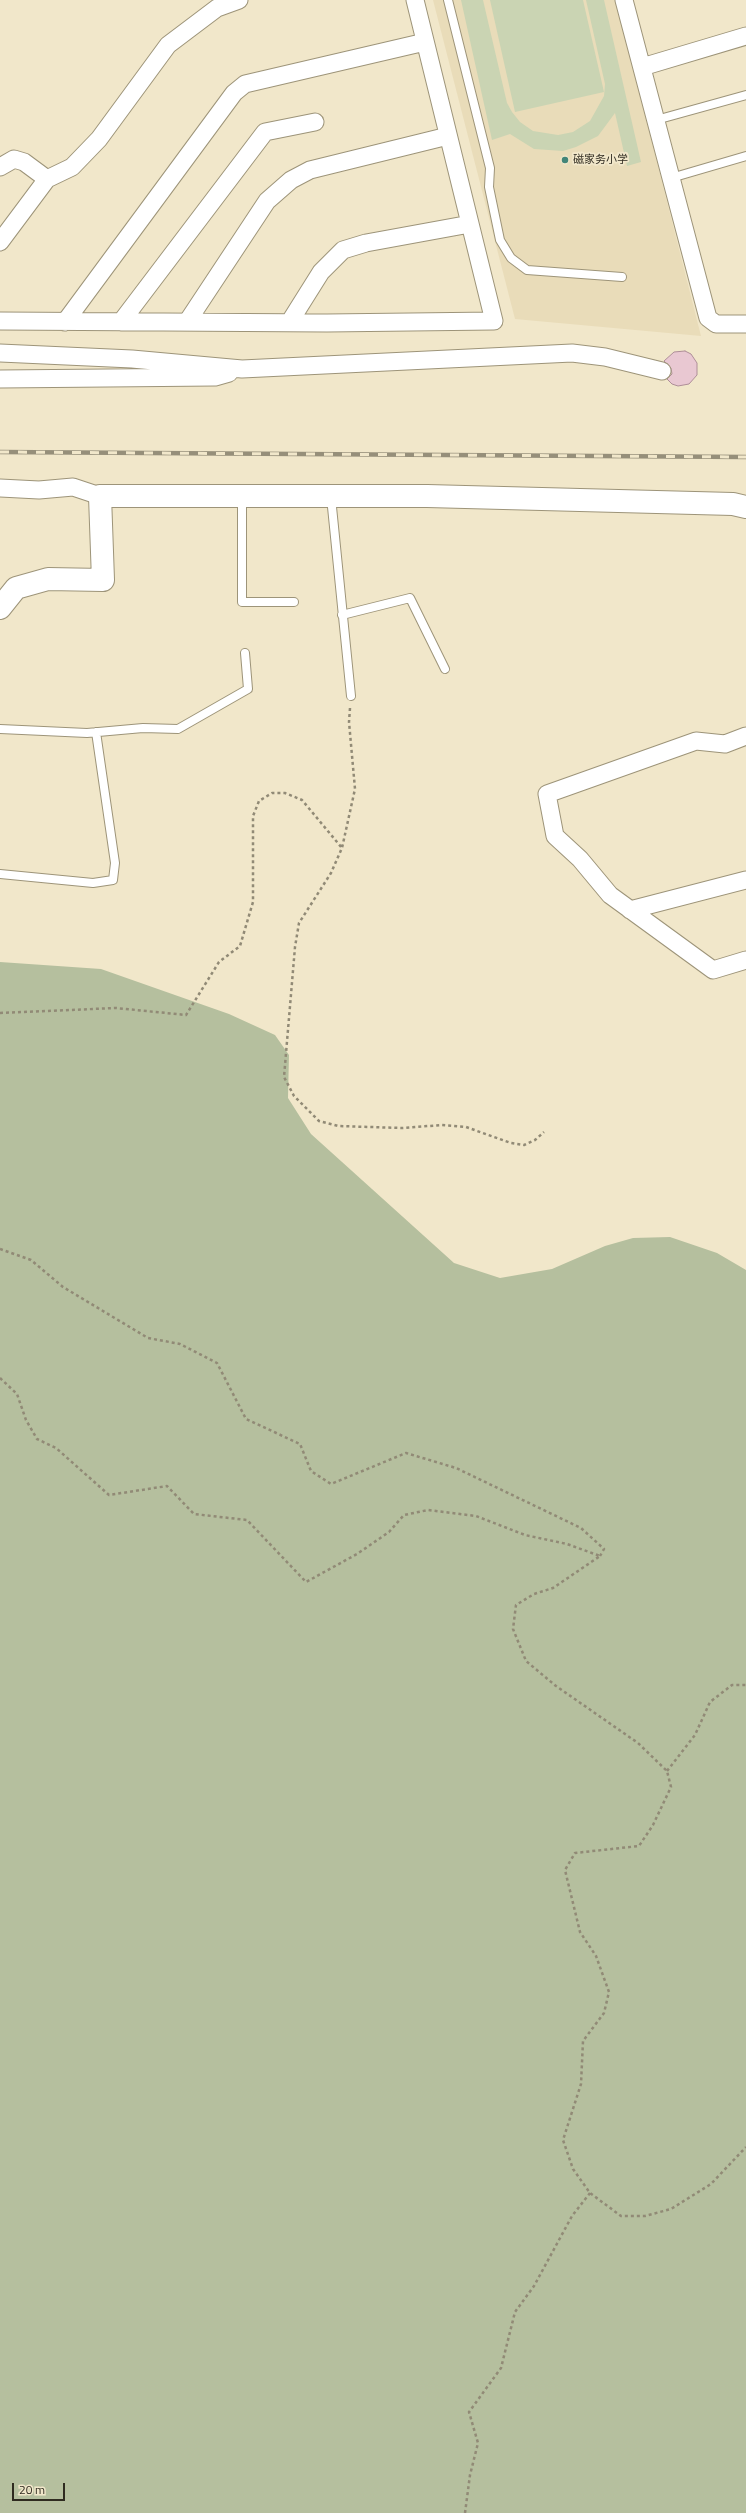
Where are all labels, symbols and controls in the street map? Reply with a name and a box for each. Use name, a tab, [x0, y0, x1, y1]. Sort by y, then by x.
place label: 磁家务小学	[573, 153, 628, 167]
marker: 磁家务小学	[560, 155, 570, 165]
scale bar	[14, 2475, 67, 2501]
text: 20 m	[19, 2480, 45, 2499]

